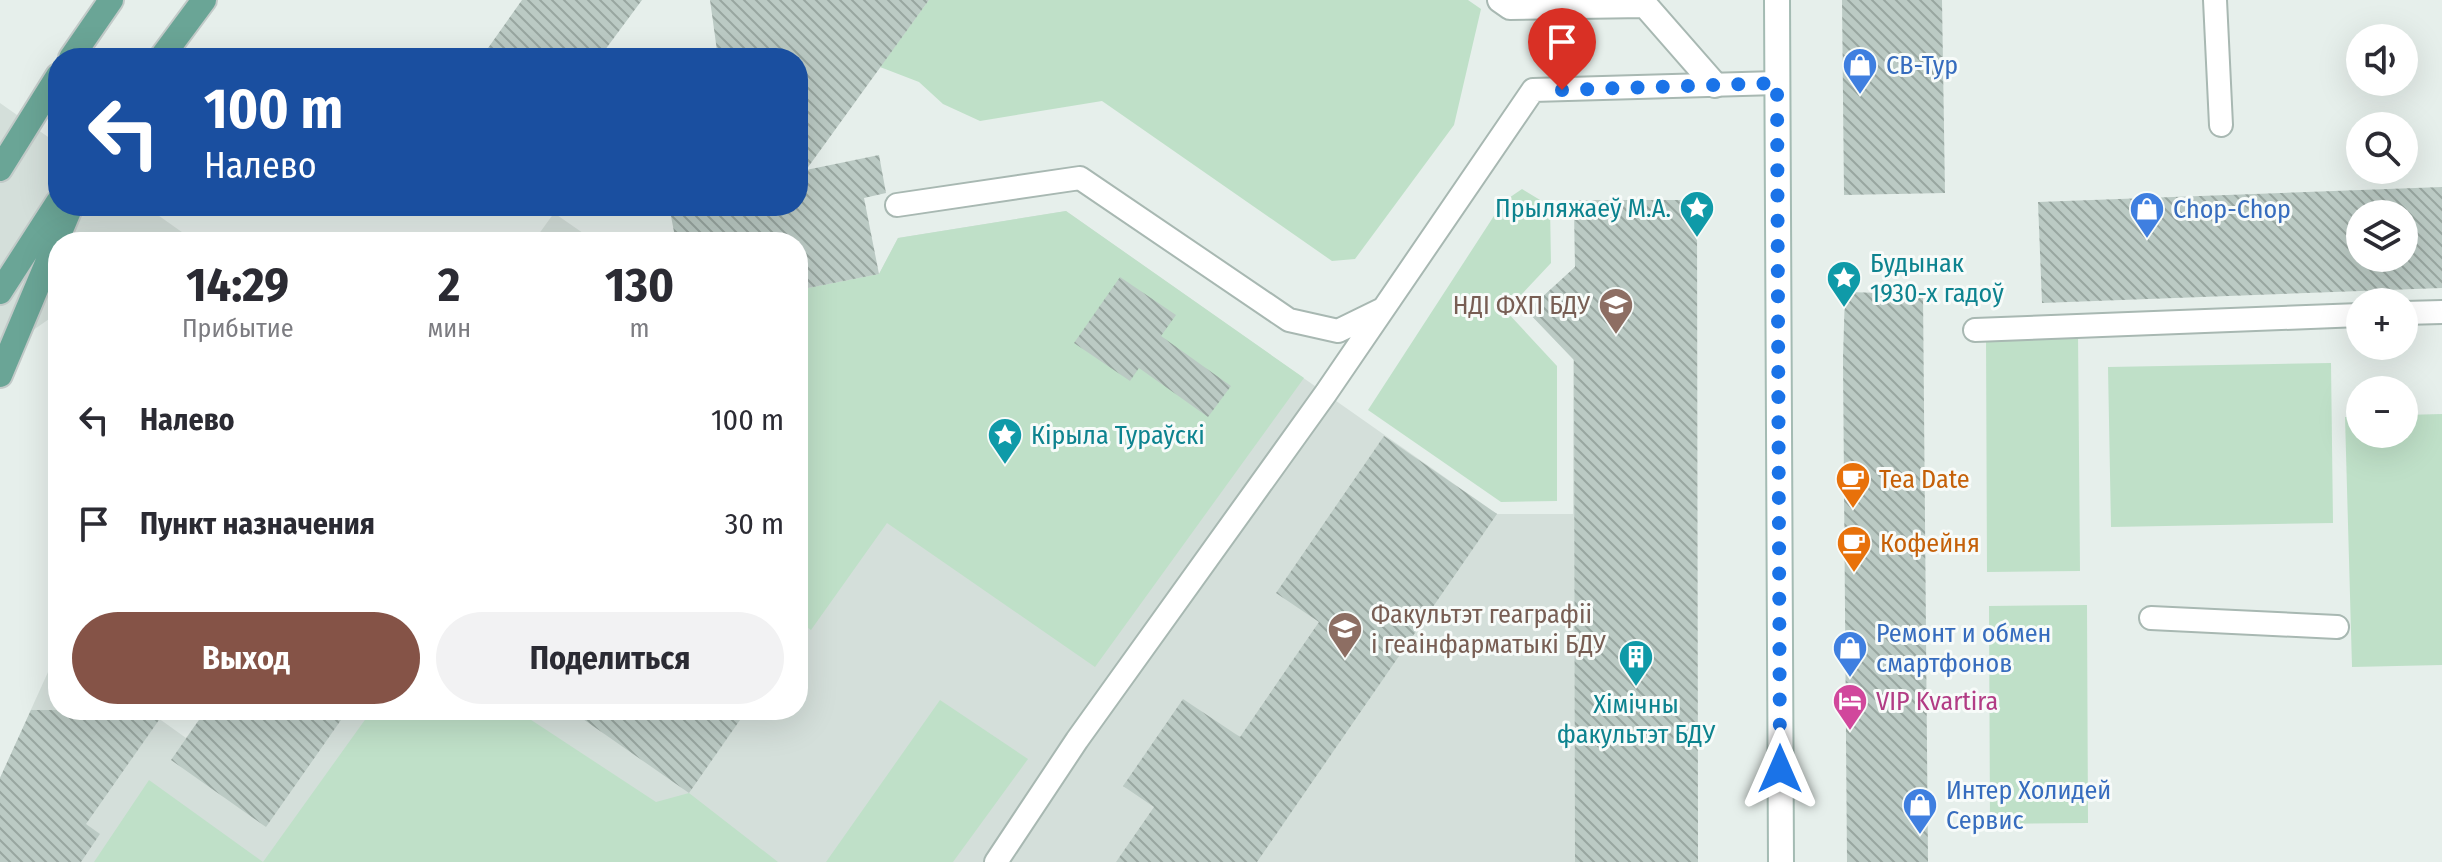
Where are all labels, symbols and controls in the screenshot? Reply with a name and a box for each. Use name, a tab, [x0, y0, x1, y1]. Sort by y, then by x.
pin	[1528, 8, 1596, 90]
icon: arrive	[1540, 20, 1584, 64]
map controls	[2346, 24, 2418, 448]
button: sound	[2346, 24, 2418, 96]
shop icon: СВ-Тур	[1841, 46, 1879, 96]
place label: СВ-Тур	[1886, 50, 1958, 81]
text: 100 m	[204, 76, 343, 143]
icon: left	[72, 80, 176, 184]
button: search	[2346, 112, 2418, 184]
text: Налево	[204, 144, 317, 188]
place icon: Прыляжаеў М.А.	[1678, 189, 1716, 239]
shop icon: Chop-Chop	[2128, 190, 2166, 240]
place label: Прыляжаеў М.А.	[1495, 193, 1671, 224]
place label: Chop-Chop	[2173, 194, 2291, 225]
button: layers	[2346, 200, 2418, 272]
place label: Будынак 1930-х гадоў	[1870, 248, 2004, 309]
text: 14:29	[186, 256, 289, 314]
text: 2	[438, 256, 460, 314]
text: 130	[605, 256, 674, 314]
place icon: Будынак 1930-х гадоў	[1825, 259, 1863, 309]
school or university icon: НДІ ФХП БДУ	[1597, 286, 1635, 336]
button: +	[2346, 288, 2418, 360]
place label: НДІ ФХП БДУ	[1453, 290, 1590, 321]
text: Прибытие	[182, 313, 294, 344]
text: мин	[427, 313, 471, 344]
text: m	[630, 313, 650, 344]
button: −	[2346, 376, 2418, 448]
icon: left	[72, 398, 116, 442]
text: Налево	[140, 402, 235, 438]
text: 100 m	[711, 402, 784, 438]
place icon: Кірыла Тураўскі	[986, 416, 1024, 466]
place label: Кірыла Тураўскі	[1031, 420, 1205, 451]
cafe icon: Tea Date	[1834, 460, 1872, 510]
place label: Tea Date	[1879, 464, 1970, 495]
icon: arrive	[72, 502, 116, 546]
text: Пункт назначения	[140, 506, 375, 542]
text: 30 m	[725, 506, 784, 542]
cafe icon: Кофейня	[1835, 524, 1873, 574]
place label: Кофейня	[1880, 528, 1980, 559]
place label: Факультэт геаграфіі і геаінфарматыкі БДУ	[1371, 599, 1606, 660]
school or university icon: Факультэт геаграфіі і геаінфарматыкі БДУ	[1326, 610, 1364, 660]
button: Выход	[72, 612, 420, 704]
button: Поделиться	[436, 612, 784, 704]
place label: Ремонт и обмен смартфонов	[1876, 618, 2051, 679]
shop icon: Ремонт и обмен смартфонов	[1831, 629, 1869, 679]
building icon: Хімічны факультэт БДУ	[1617, 638, 1655, 688]
hotel icon: VIP Kvartira	[1831, 682, 1869, 732]
place label: VIP Kvartira	[1876, 686, 1998, 717]
place label: Хімічны факультэт БДУ	[1557, 689, 1716, 750]
position arrow	[1738, 727, 1822, 811]
place label: Интер Холидей Сервис	[1946, 775, 2111, 836]
shop icon: Интер Холидей Сервис	[1901, 786, 1939, 836]

